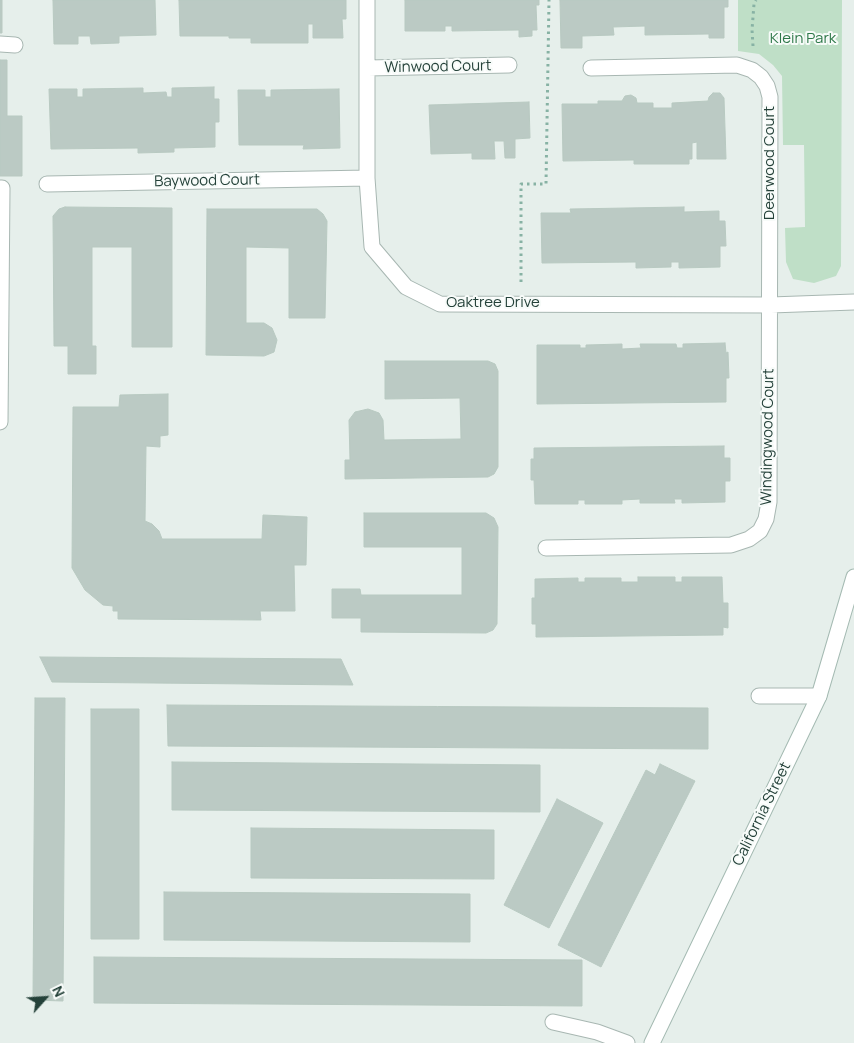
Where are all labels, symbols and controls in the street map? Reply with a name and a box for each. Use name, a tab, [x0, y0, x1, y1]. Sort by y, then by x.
park label: Klein Park	[770, 30, 836, 48]
street label: Winwood Court	[384, 57, 492, 77]
street label: Deerwood Court	[761, 106, 779, 220]
street label: Baywood Court	[154, 171, 260, 191]
street label: Oaktree Drive	[446, 294, 540, 312]
street label: Windingwood Court	[758, 368, 778, 506]
street label: California Street	[729, 759, 795, 869]
north arrow	[20, 973, 70, 1023]
text: N	[48, 983, 70, 1000]

